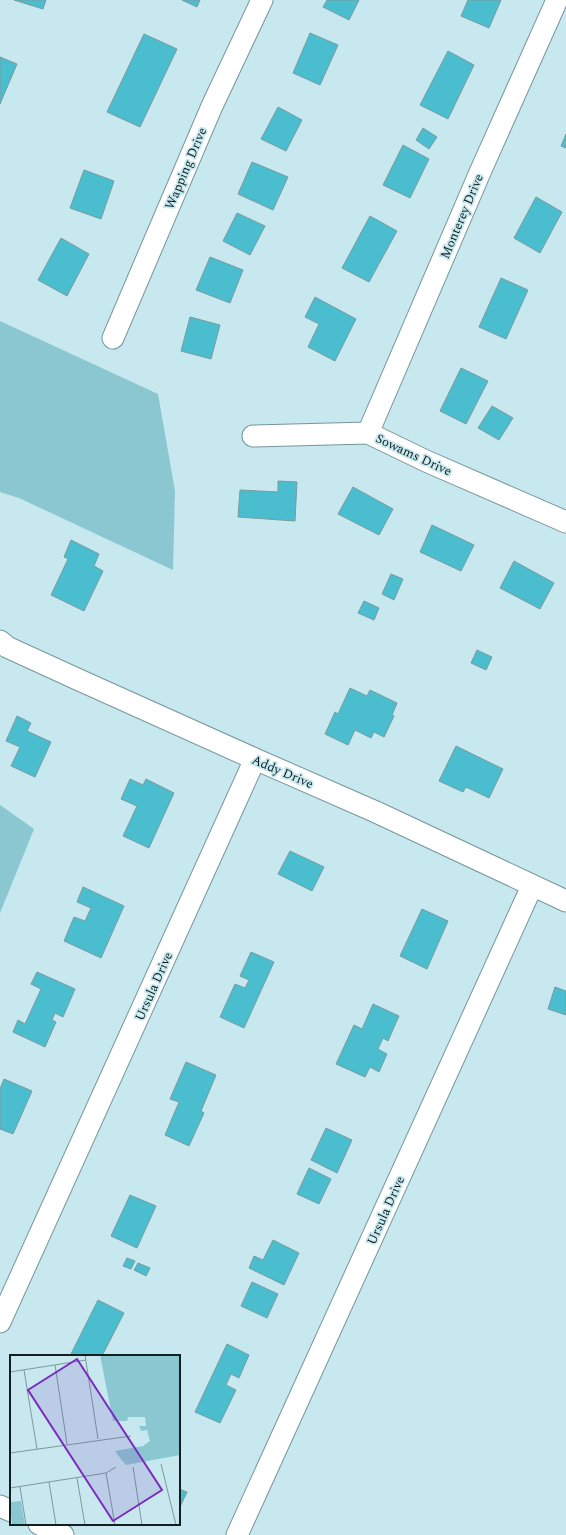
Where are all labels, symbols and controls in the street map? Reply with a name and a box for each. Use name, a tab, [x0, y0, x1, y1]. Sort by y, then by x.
street label: Wapping Drive	[160, 124, 212, 213]
street label: Monterey Drive	[435, 171, 489, 262]
street label: Sowams Drive	[372, 428, 455, 481]
street label: Addy Drive	[249, 750, 317, 794]
street label: Ursula Drive	[130, 949, 178, 1024]
street label: Ursula Drive	[362, 1173, 410, 1248]
inset map	[10, 1355, 180, 1525]

